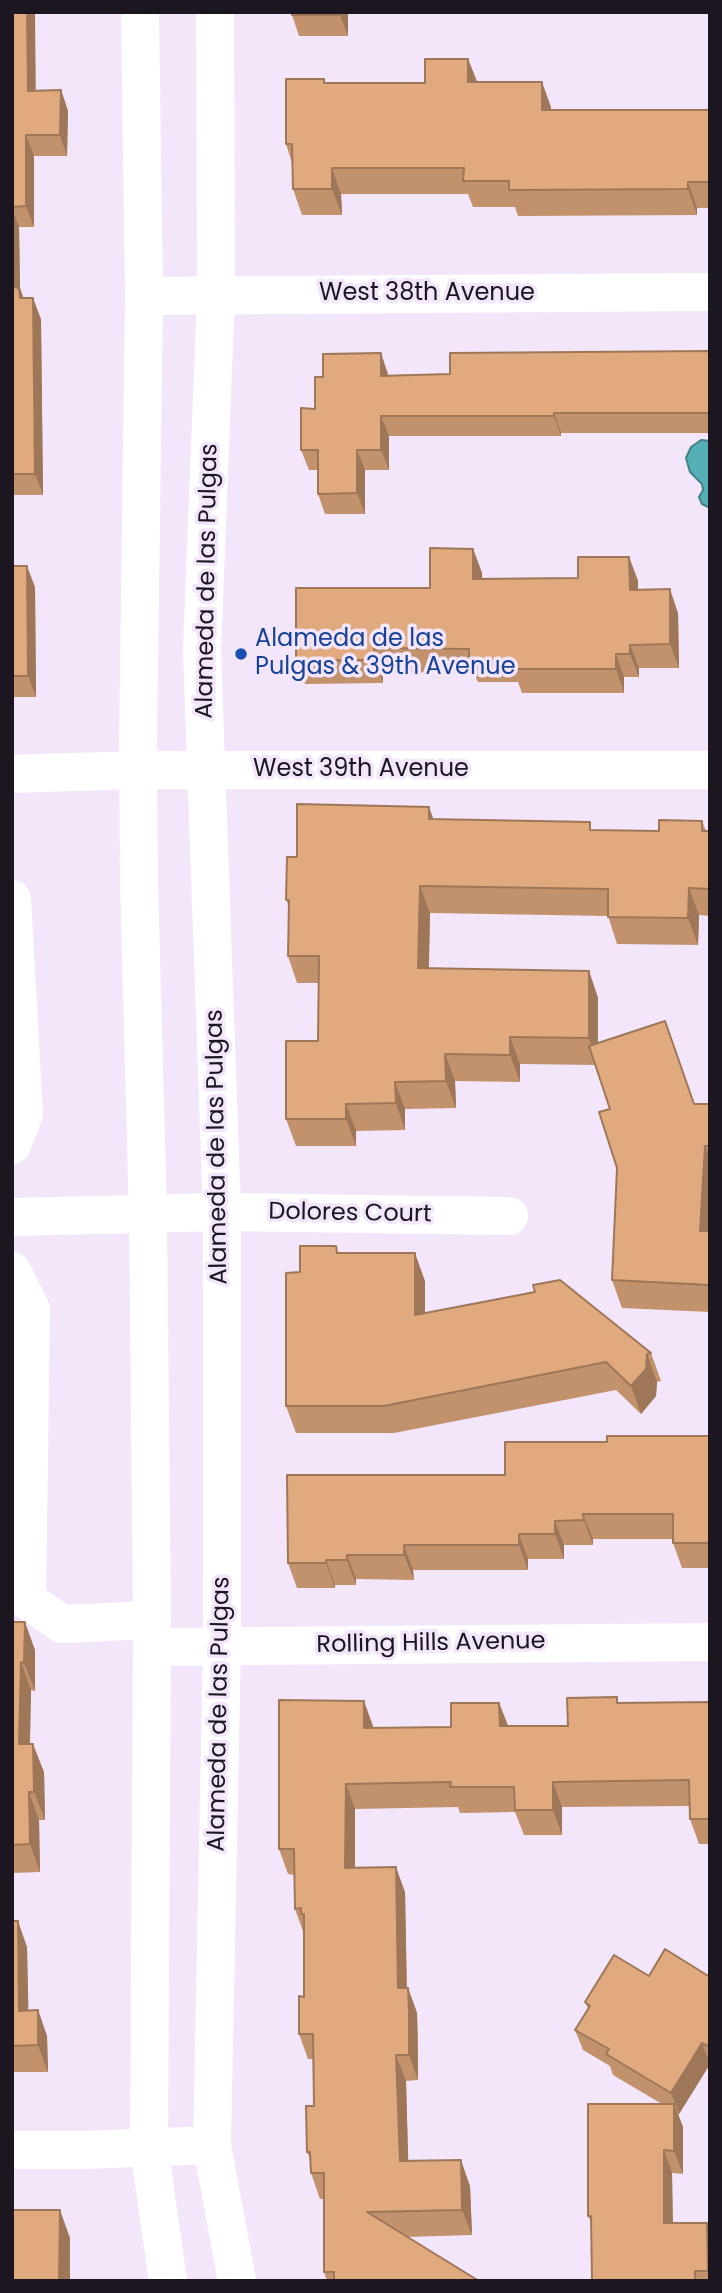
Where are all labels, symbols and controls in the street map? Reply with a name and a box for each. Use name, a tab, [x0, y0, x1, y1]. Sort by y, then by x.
street label: West 38th Avenue	[319, 280, 535, 308]
street label: Alameda de las Pulgas	[191, 443, 225, 719]
place label: Alameda de las Pulgas & 39th Avenue	[255, 626, 516, 682]
marker: Alameda de las Pulgas & 39th Avenue	[233, 646, 249, 662]
street label: West 39th Avenue	[253, 756, 469, 784]
street label: Alameda de las Pulgas	[201, 1009, 235, 1285]
street label: Dolores Court	[268, 1198, 432, 1230]
street label: Alameda de las Pulgas	[203, 1576, 237, 1852]
street label: Rolling Hills Avenue	[316, 1628, 546, 1660]

